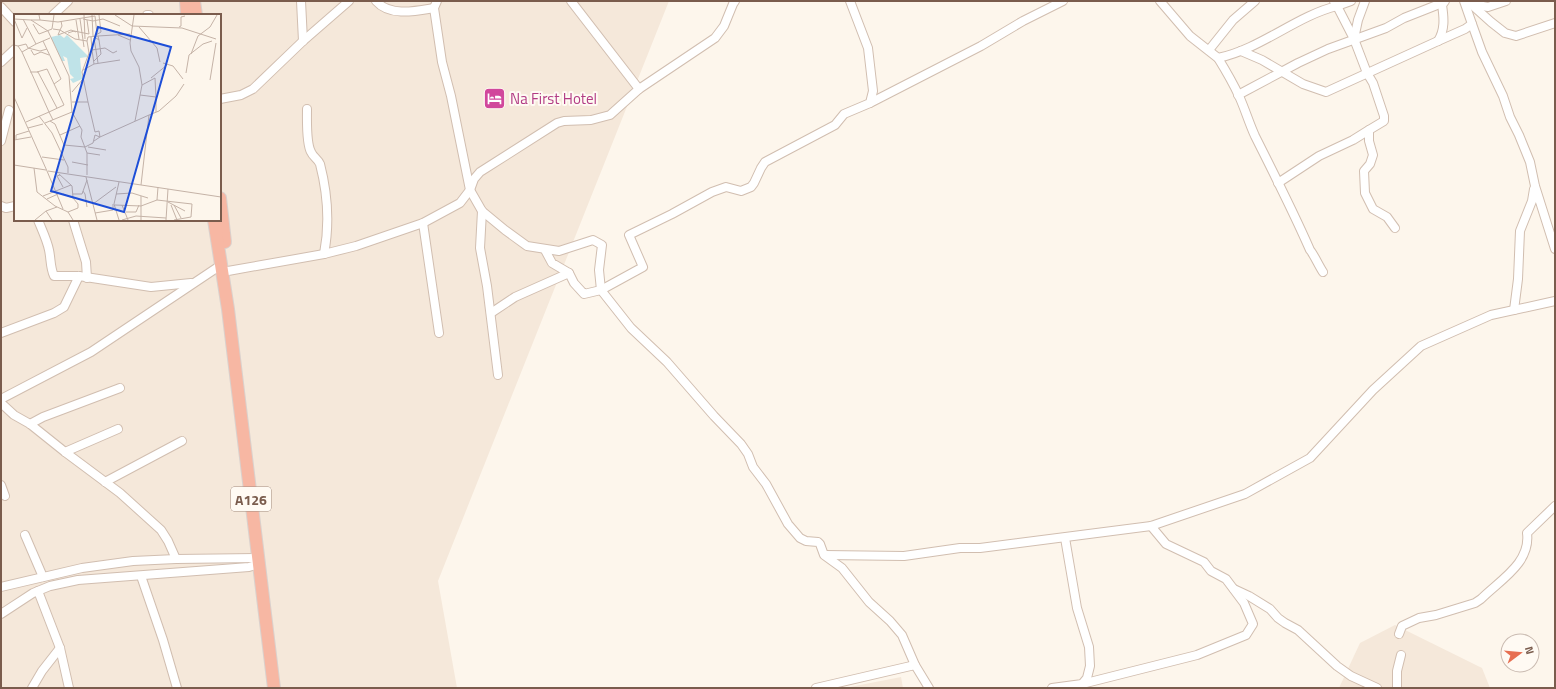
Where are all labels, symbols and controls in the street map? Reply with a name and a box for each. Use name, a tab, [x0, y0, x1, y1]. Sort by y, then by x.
inset map	[14, 14, 221, 221]
hotel icon: Na First Hotel	[482, 85, 508, 111]
place label: Na First Hotel	[510, 87, 597, 110]
road number: A126	[231, 487, 271, 511]
north arrow	[1500, 633, 1540, 673]
text: N	[1521, 644, 1538, 656]

